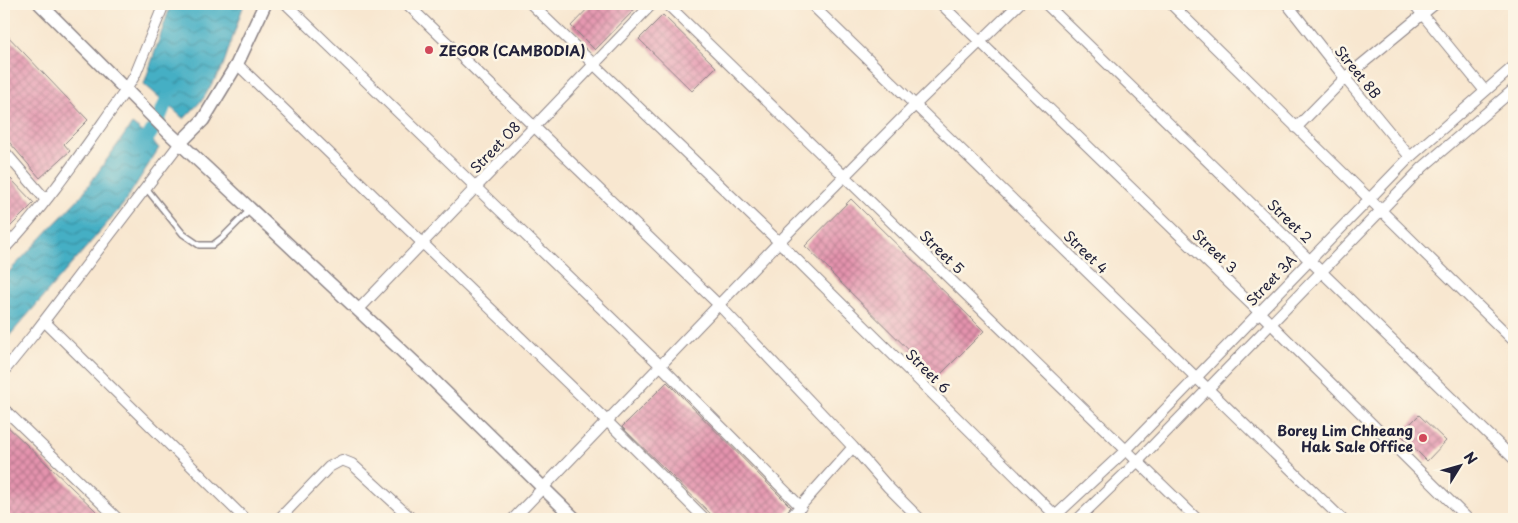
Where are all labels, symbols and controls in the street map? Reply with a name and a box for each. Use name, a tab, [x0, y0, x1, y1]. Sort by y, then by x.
place label: ZEGOR (CAMBODIA)	[439, 40, 585, 61]
street label: Street 8B	[1330, 41, 1386, 103]
marker: ZEGOR (CAMBODIA)	[423, 44, 435, 56]
street label: Street 08	[465, 116, 525, 178]
street label: Street 2	[1263, 194, 1317, 248]
street label: Street 3	[1188, 224, 1242, 278]
street label: Street 5	[915, 225, 969, 279]
street label: Street 4	[1059, 225, 1113, 279]
street label: Street 3A	[1241, 249, 1301, 311]
street label: Street 6	[901, 344, 955, 398]
place label: Borey Lim Chheang Hak Sale Office	[1277, 420, 1413, 457]
marker: Borey Lim Chheang Hak Sale Office	[1417, 432, 1429, 444]
north arrow	[1436, 440, 1486, 490]
text: N	[1459, 447, 1483, 469]

